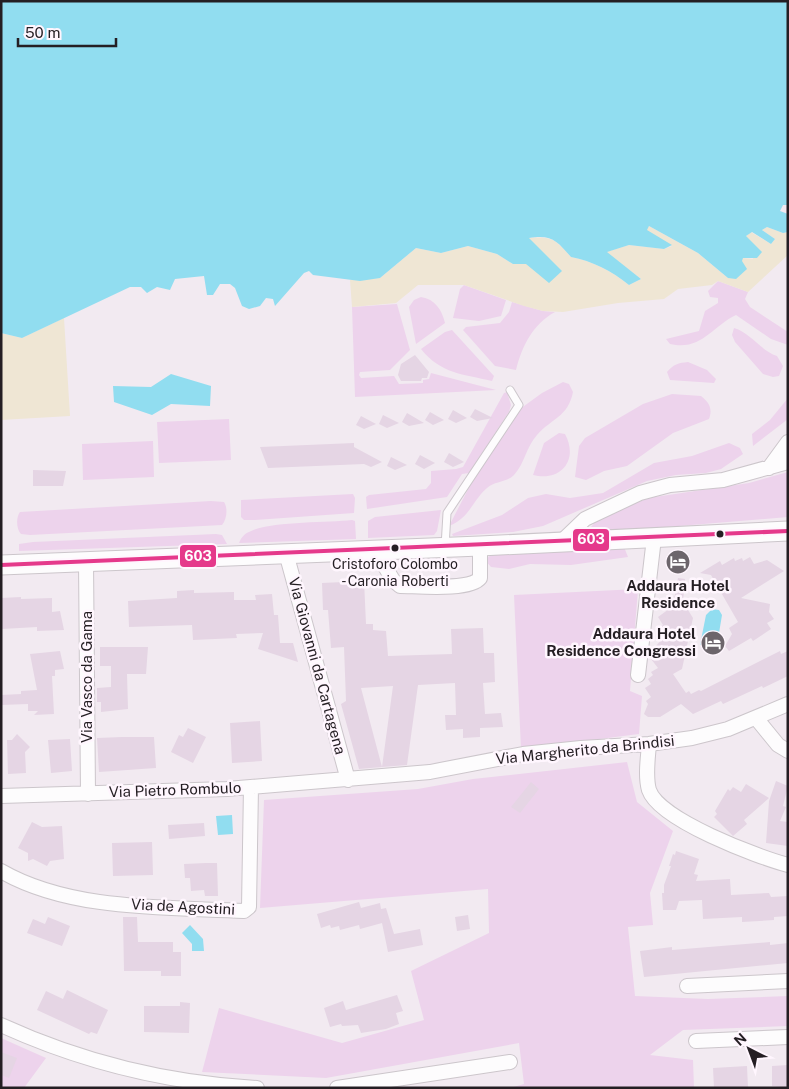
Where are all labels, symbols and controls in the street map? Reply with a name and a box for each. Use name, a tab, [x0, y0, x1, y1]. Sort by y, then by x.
scale bar	[18, 15, 115, 47]
text: 50 m	[25, 24, 60, 41]
line badge: 603	[572, 528, 610, 552]
unlabelled marker	[715, 529, 725, 539]
text: 603	[577, 531, 605, 547]
marker: Cristoforo Colombo - Caronia Roberti	[390, 543, 400, 553]
line badge: 603	[179, 544, 217, 568]
text: 603	[184, 548, 212, 564]
hotel icon: Addaura Hotel Residence	[665, 549, 691, 575]
place label: Cristoforo Colombo - Caronia Roberti	[332, 556, 458, 589]
street label: Via Giovanni da Cartagena	[286, 575, 349, 756]
place label: Addaura Hotel Residence	[626, 577, 730, 611]
street label: Via Vasco da Gama	[78, 611, 95, 743]
place label: Addaura Hotel Residence Congressi	[546, 625, 696, 659]
hotel icon: Addaura Hotel Residence Congressi	[700, 630, 726, 656]
street label: Via Margherito da Brindisi	[495, 732, 675, 767]
street label: Via Pietro Rombulo	[108, 779, 241, 800]
street label: Via de Agostini	[131, 895, 235, 918]
north arrow	[724, 1024, 774, 1074]
text: N	[731, 1030, 750, 1049]

